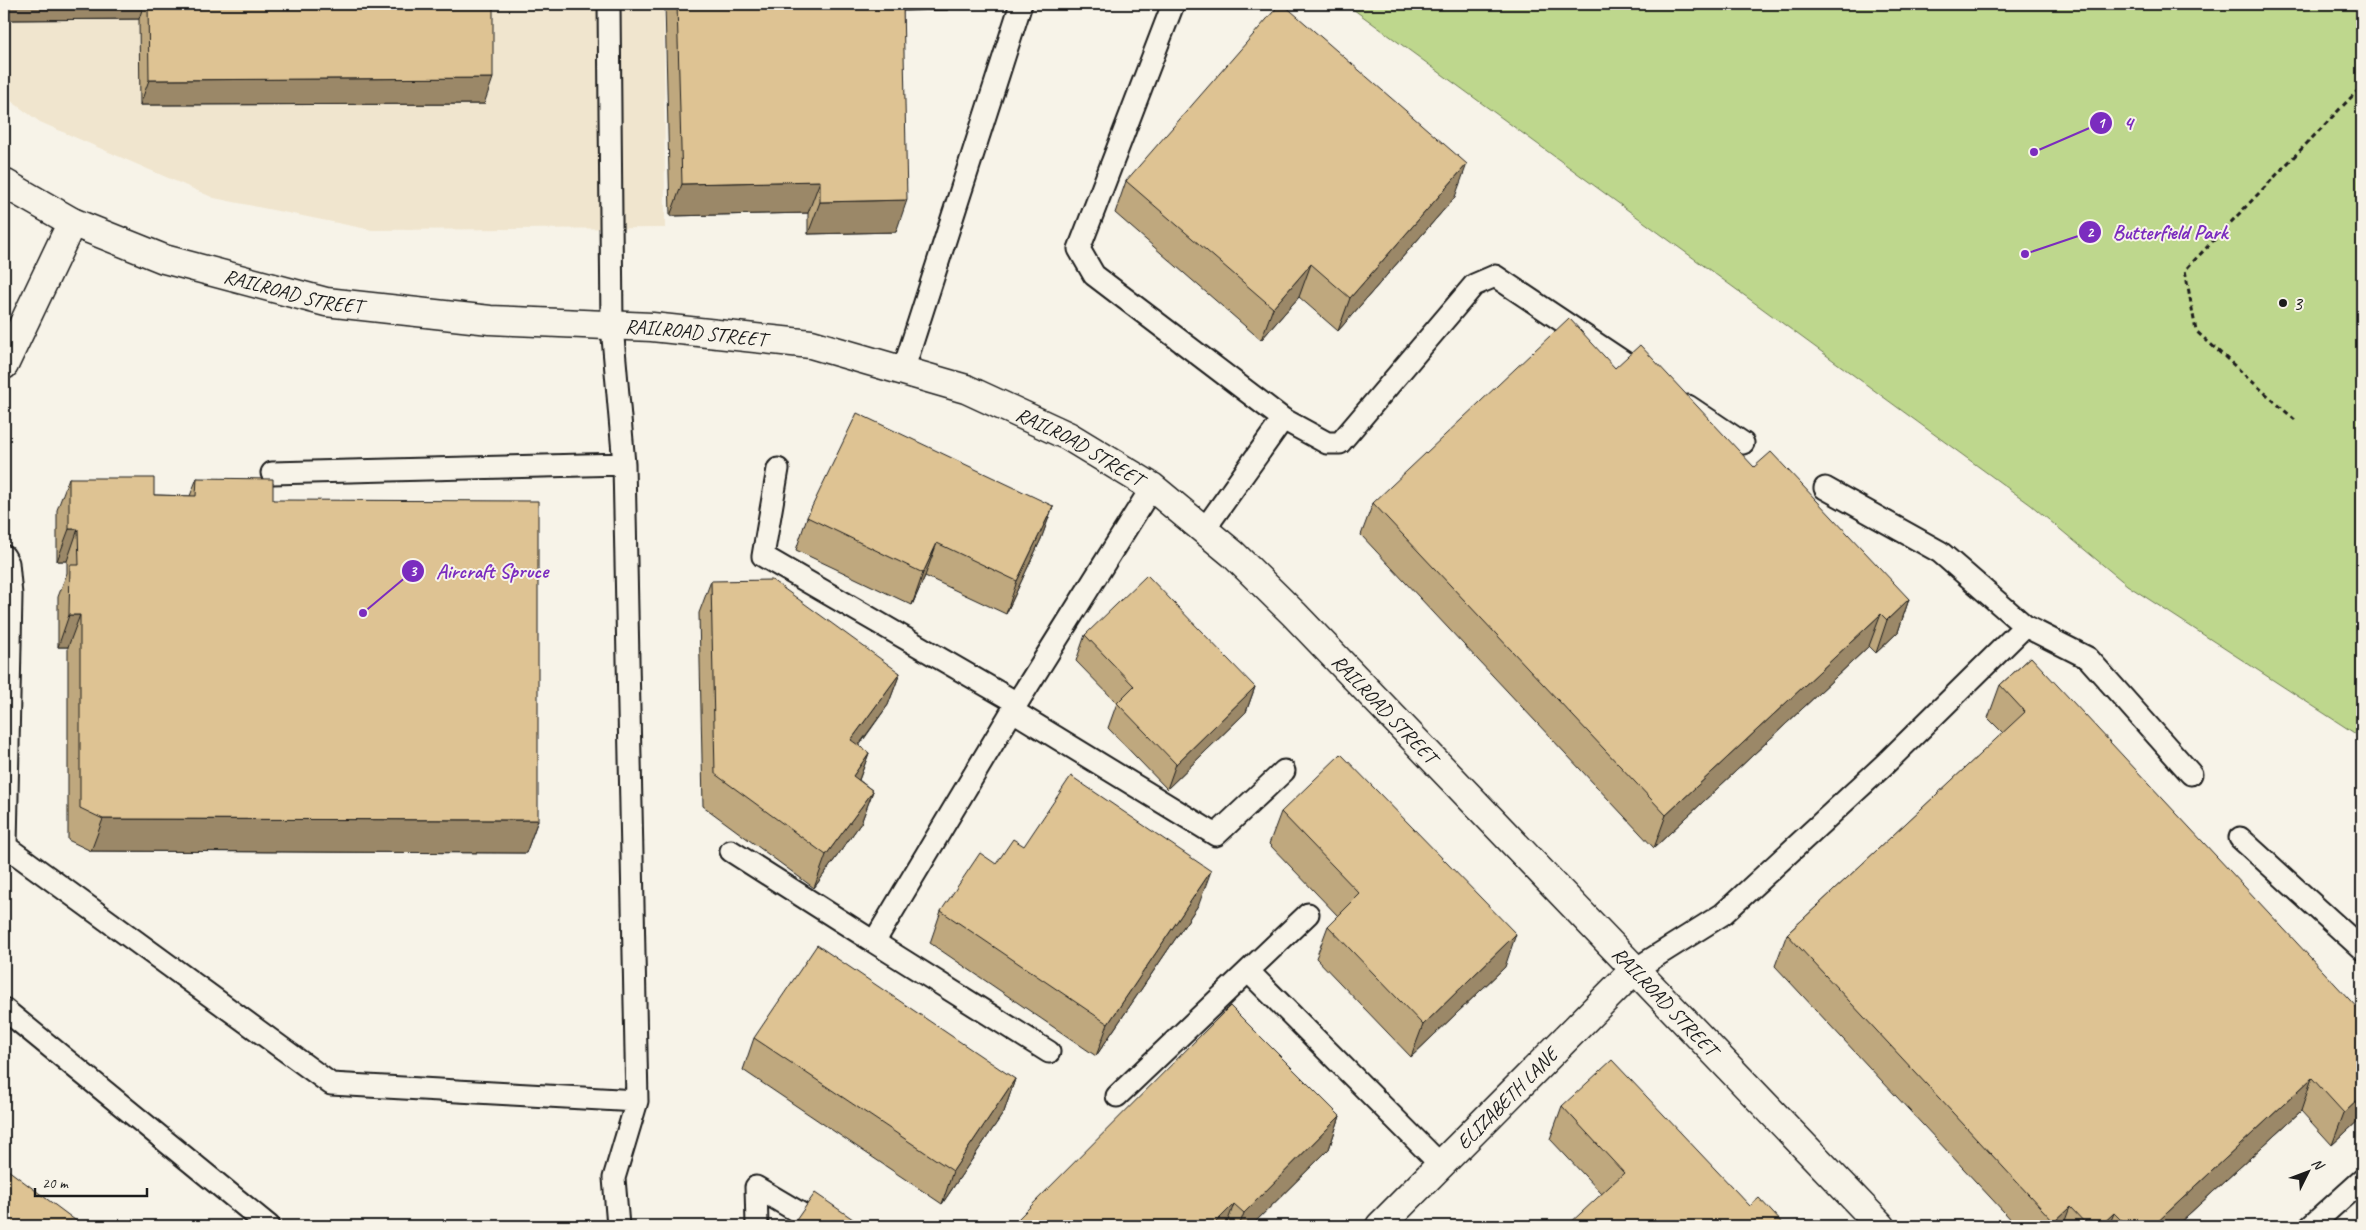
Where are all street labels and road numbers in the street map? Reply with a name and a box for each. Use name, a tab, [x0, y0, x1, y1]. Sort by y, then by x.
street label: RAILROAD STREET	[221, 263, 369, 319]
street label: RAILROAD STREET	[624, 313, 772, 352]
street label: RAILROAD STREET	[1012, 401, 1152, 494]
street label: RAILROAD STREET	[1327, 649, 1446, 772]
street label: RAILROAD STREET	[1607, 941, 1726, 1064]
street label: ELIZABETH LANE	[1451, 1040, 1565, 1154]

